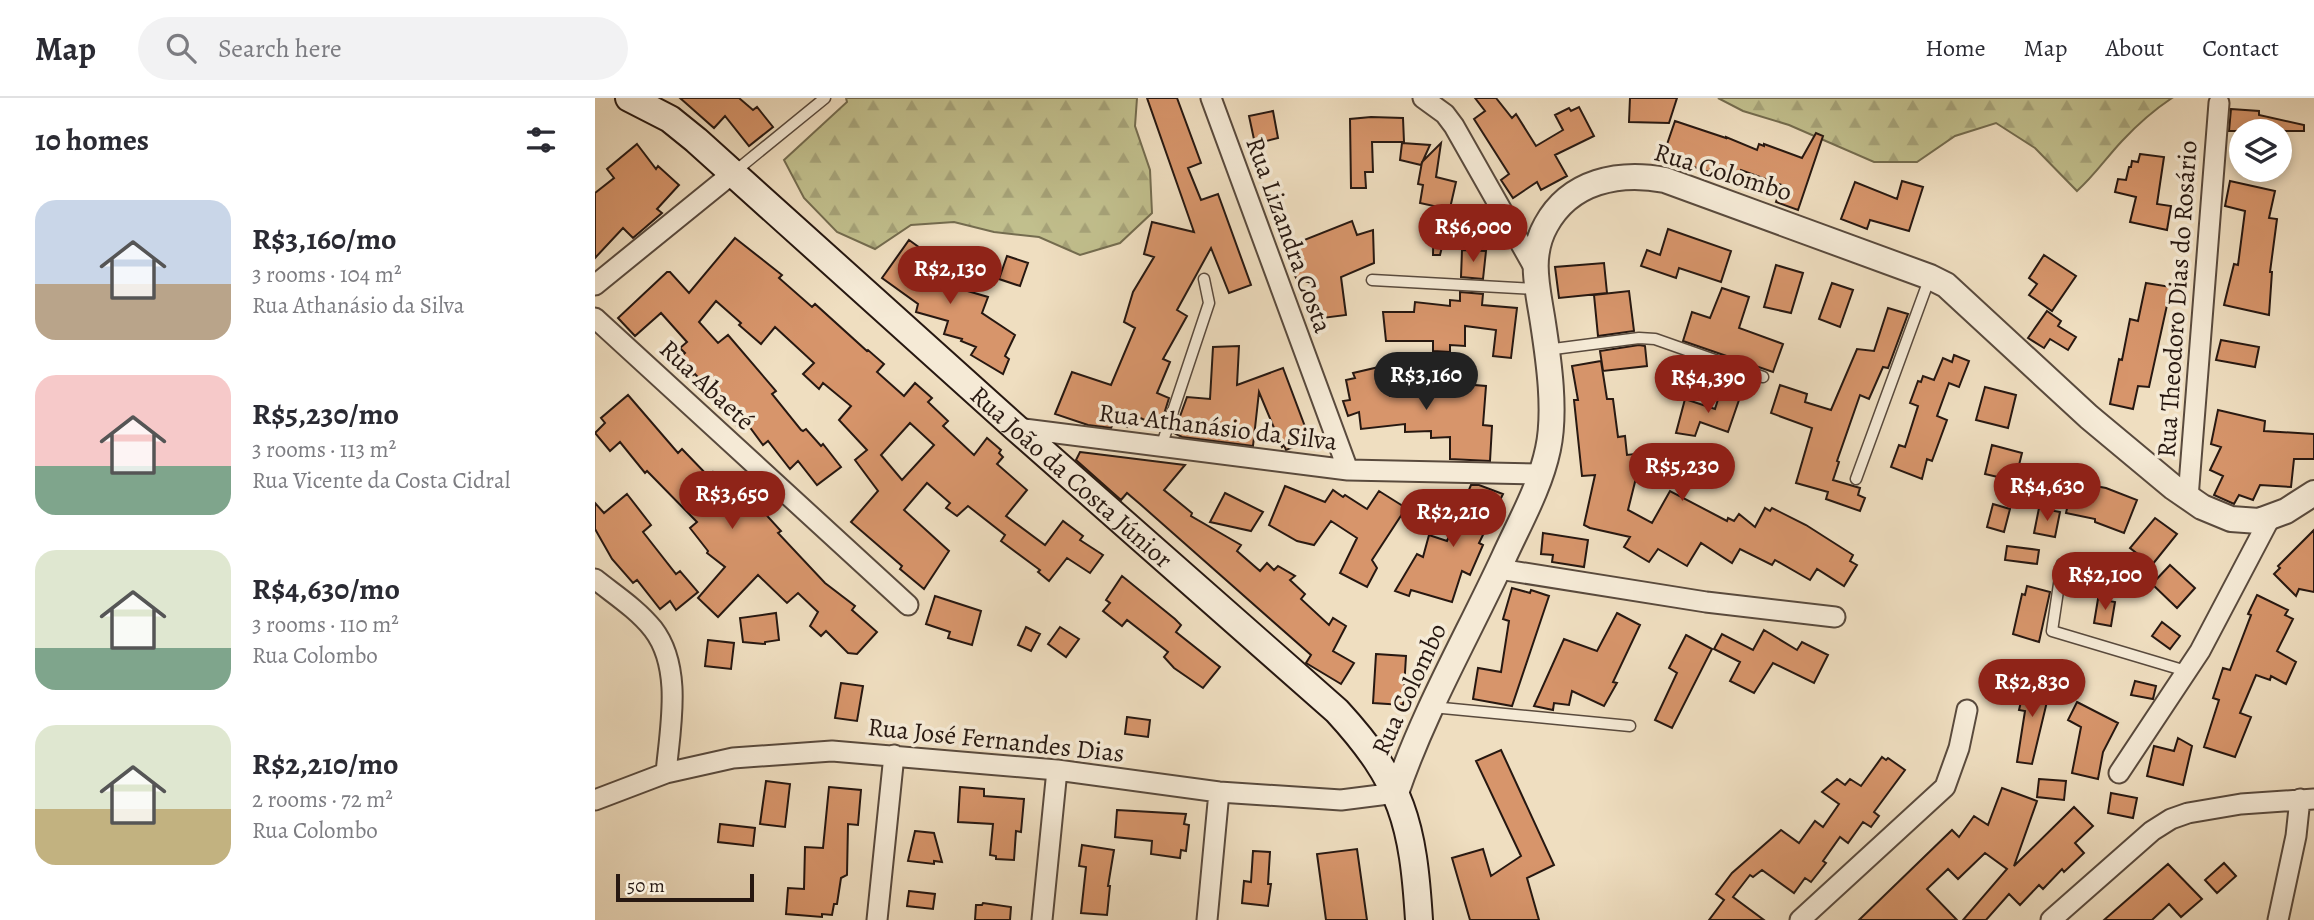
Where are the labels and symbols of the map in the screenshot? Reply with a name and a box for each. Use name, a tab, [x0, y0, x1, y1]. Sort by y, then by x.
street label: Rua Lizandra Costa	[1237, 132, 1341, 338]
street label: Rua Colombo	[1650, 134, 1796, 210]
street label: Rua Theodoro Dias do Rosário	[2148, 139, 2206, 459]
pin: R$6,000	[1408, 204, 1538, 264]
pin: R$2,130	[885, 246, 1015, 306]
street label: Rua Abaeté	[652, 332, 762, 438]
pin: R$3,160	[1361, 352, 1491, 412]
pin: R$4,390	[1643, 356, 1773, 415]
street label: Rua João da Costa Júnior	[963, 378, 1181, 576]
street label: Rua Athanásio da Silva	[1097, 395, 1339, 459]
pin: R$5,230	[1617, 444, 1747, 503]
pin: R$4,630	[1982, 464, 2112, 523]
pin: R$3,650	[667, 472, 797, 531]
pin: R$2,210	[1388, 490, 1518, 549]
pin: R$2,100	[2040, 552, 2170, 612]
street label: Rua Colombo	[1363, 617, 1455, 761]
pin: R$2,830	[1967, 660, 2097, 719]
street label: Rua José Fernandes Dias	[866, 709, 1126, 771]
scale bar	[616, 871, 754, 903]

